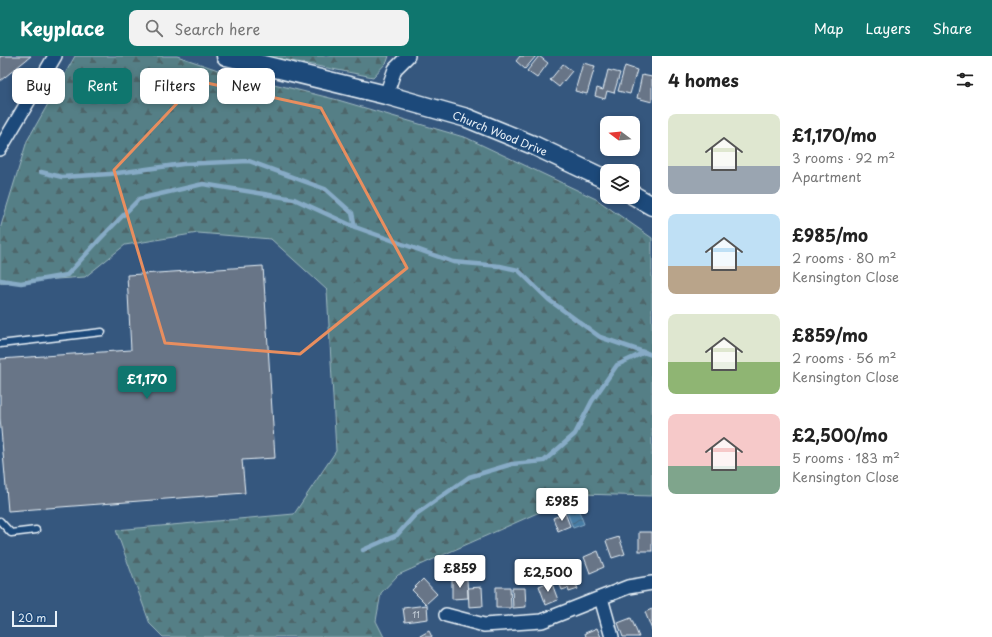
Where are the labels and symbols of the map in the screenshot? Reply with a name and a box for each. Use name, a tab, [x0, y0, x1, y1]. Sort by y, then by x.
street label: Church Wood Drive	[450, 106, 550, 160]
north arrow	[600, 116, 640, 156]
pin: £1,170	[114, 366, 180, 400]
pin: £985	[538, 488, 586, 522]
pin: £859	[436, 555, 484, 589]
pin: £2,500	[515, 559, 581, 593]
house number: 11	[412, 607, 420, 621]
scale bar	[12, 609, 57, 628]

